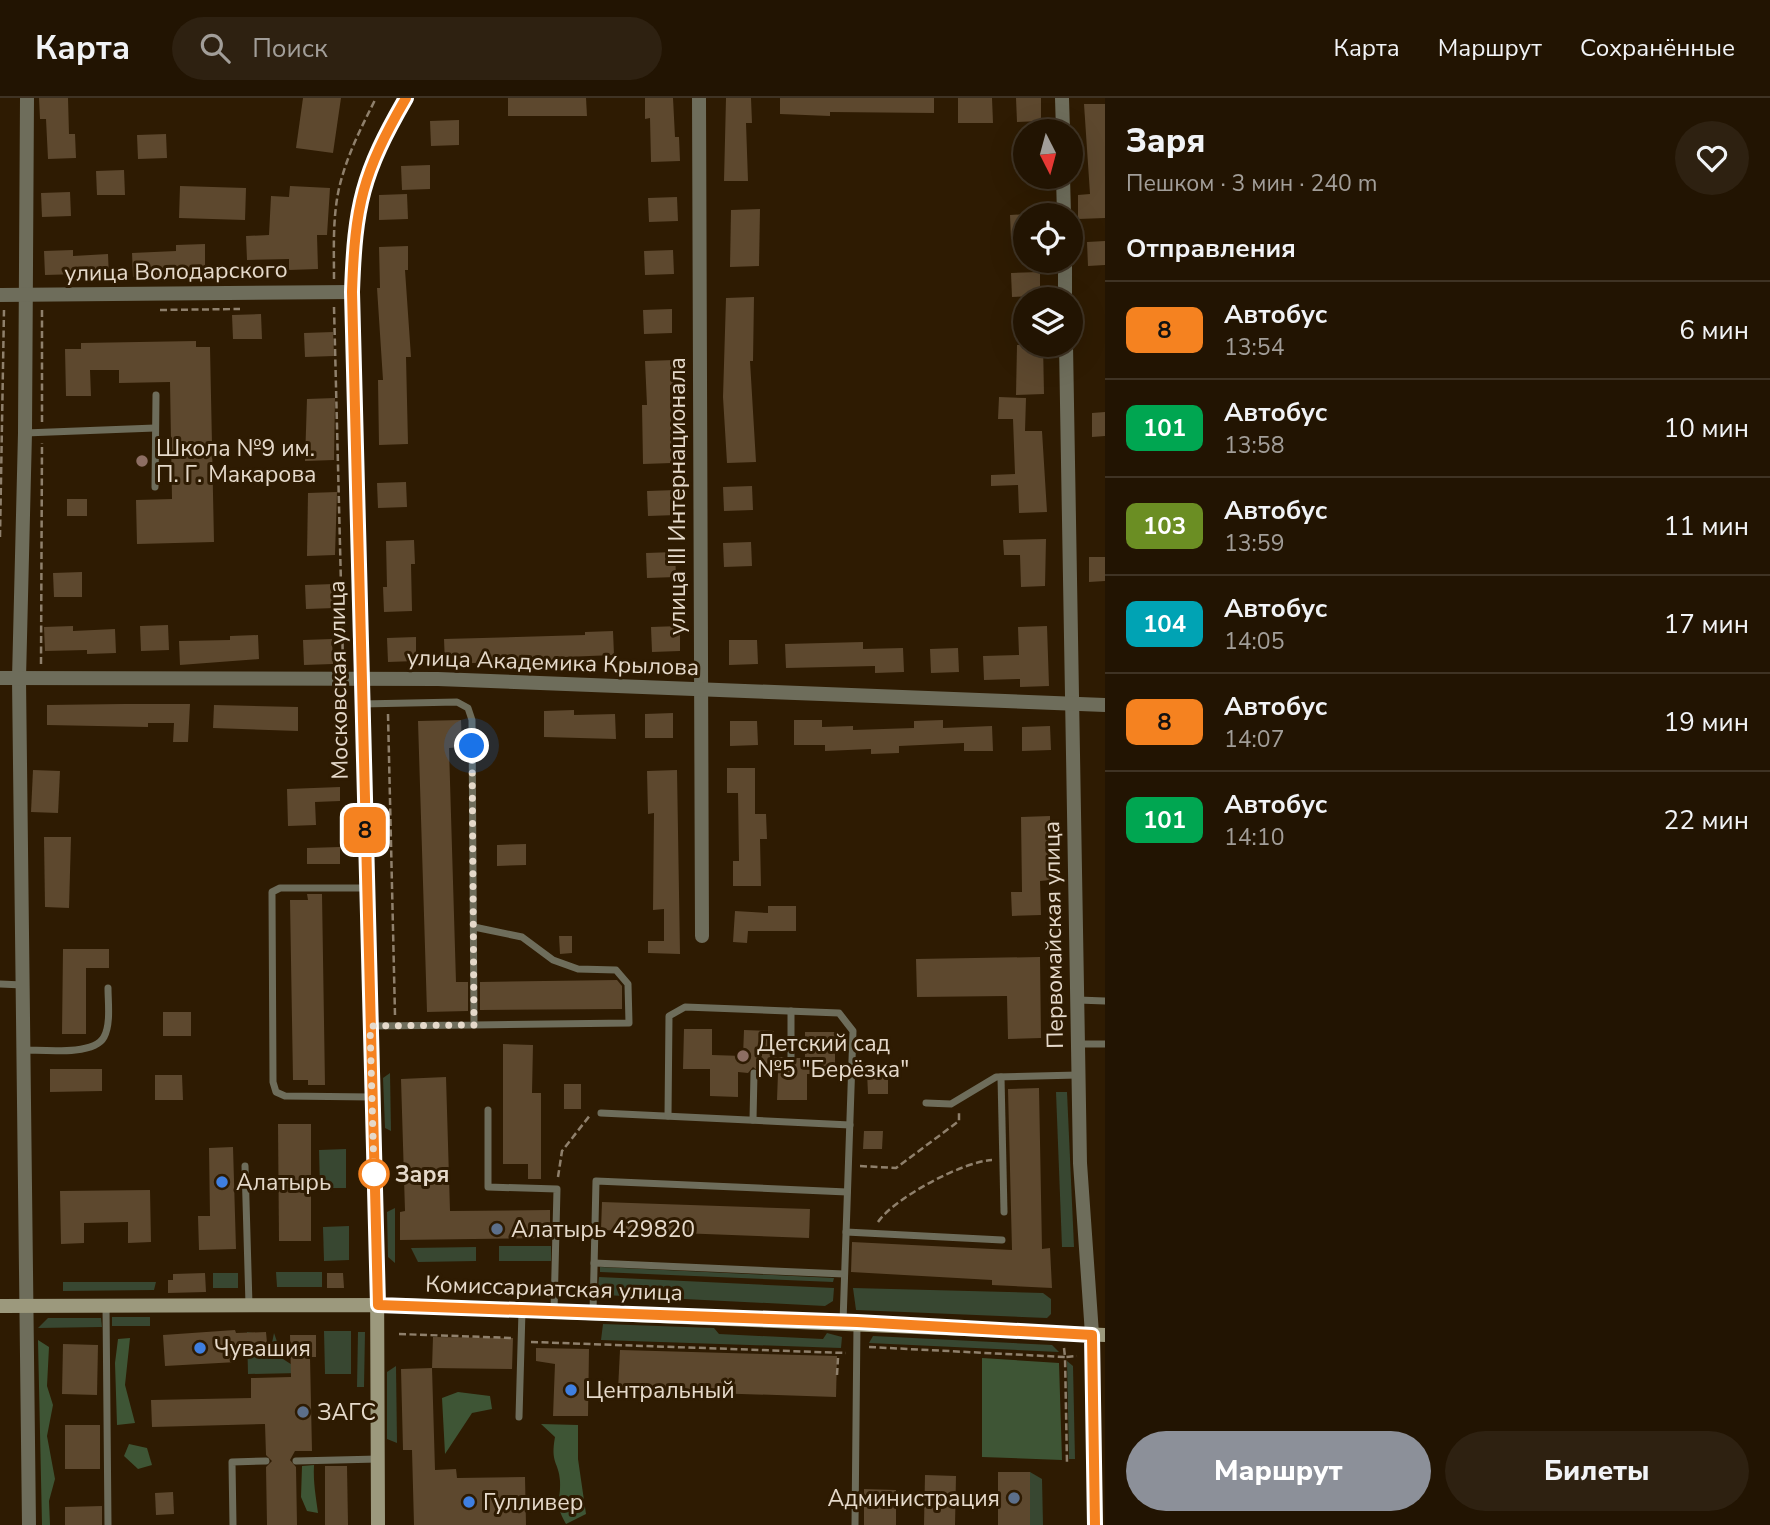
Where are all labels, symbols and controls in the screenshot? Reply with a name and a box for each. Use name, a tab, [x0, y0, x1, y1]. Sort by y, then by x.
search box	[172, 17, 662, 80]
text: Карта	[35, 26, 130, 71]
icon: search	[196, 29, 234, 67]
text: Поиск	[252, 31, 328, 66]
text: Карта	[1334, 32, 1400, 64]
text: Маршрут	[1438, 32, 1542, 64]
text: Сохранённые	[1580, 32, 1735, 64]
north arrow	[1013, 119, 1083, 189]
map controls	[1013, 119, 1083, 357]
text: Заря	[1126, 119, 1205, 164]
button: heart	[1675, 121, 1749, 195]
text: Пешком · 3 мин · 240 m	[1126, 168, 1377, 199]
button: locate	[1013, 203, 1083, 273]
text: Отправления	[1126, 231, 1296, 266]
street label: улица Володарского	[64, 254, 288, 289]
button: layers	[1013, 287, 1083, 357]
text: Автобус	[1224, 297, 1327, 332]
text: 6 мин	[1679, 313, 1749, 348]
text: 8	[1157, 314, 1172, 346]
text: 13:54	[1224, 332, 1284, 363]
street label: улица III Интернационала	[662, 357, 693, 635]
text: Автобус	[1224, 395, 1327, 430]
text: 10 мин	[1664, 411, 1749, 446]
text: 101	[1143, 412, 1186, 444]
text: 13:58	[1224, 430, 1284, 461]
place label: Школа №9 им. П. Г. Макарова	[156, 433, 316, 490]
marker: Школа №9 им. П. Г. Макарова	[134, 453, 150, 469]
text: Автобус	[1224, 493, 1327, 528]
text: 11 мин	[1664, 509, 1749, 544]
text: 103	[1143, 510, 1186, 542]
text: 13:59	[1224, 528, 1284, 559]
street label: Московская улица	[321, 580, 356, 780]
text: Автобус	[1224, 591, 1327, 626]
text: 17 мин	[1664, 607, 1749, 642]
text: 104	[1143, 608, 1186, 640]
text: 14:05	[1224, 626, 1284, 657]
street label: улица Академика Крылова	[406, 642, 700, 683]
text: Автобус	[1224, 689, 1327, 724]
text: 19 мин	[1664, 705, 1749, 740]
text: 8	[1157, 706, 1172, 738]
text: 14:07	[1224, 724, 1284, 755]
your location	[454, 728, 489, 763]
text: Автобус	[1224, 787, 1327, 822]
text: 22 мин	[1664, 803, 1749, 838]
text: 101	[1143, 804, 1186, 836]
line badge: 8	[342, 807, 388, 853]
text: 8	[358, 814, 372, 846]
street label: Первомайская улица	[1036, 821, 1071, 1049]
text: 14:10	[1224, 822, 1284, 853]
place label: Детский сад №5 "Берёзка"	[757, 1028, 909, 1085]
marker: Детский сад №5 "Берёзка"	[735, 1048, 751, 1064]
marker: Заря	[359, 1159, 389, 1189]
place label: Заря	[395, 1159, 450, 1190]
place label: Алатырь	[236, 1167, 331, 1198]
marker: Алатырь	[214, 1174, 230, 1190]
place label: Алатырь 429820	[511, 1214, 695, 1245]
marker: Алатырь 429820	[489, 1221, 505, 1237]
street label: Комиссариатская улица	[425, 1269, 683, 1308]
place label: Чувашия	[214, 1333, 311, 1364]
marker: Чувашия	[192, 1340, 208, 1356]
place label: Центральный	[585, 1375, 735, 1406]
marker: Центральный	[563, 1382, 579, 1398]
place label: ЗАГС	[317, 1397, 376, 1428]
marker: ЗАГС	[295, 1404, 311, 1420]
button: Маршрут	[1126, 1431, 1431, 1511]
button: Билеты	[1445, 1431, 1749, 1511]
place label: Администрация	[827, 1483, 1000, 1514]
place label: Гулливер	[483, 1487, 583, 1518]
marker: Администрация	[1006, 1490, 1022, 1506]
marker: Гулливер	[461, 1494, 477, 1510]

